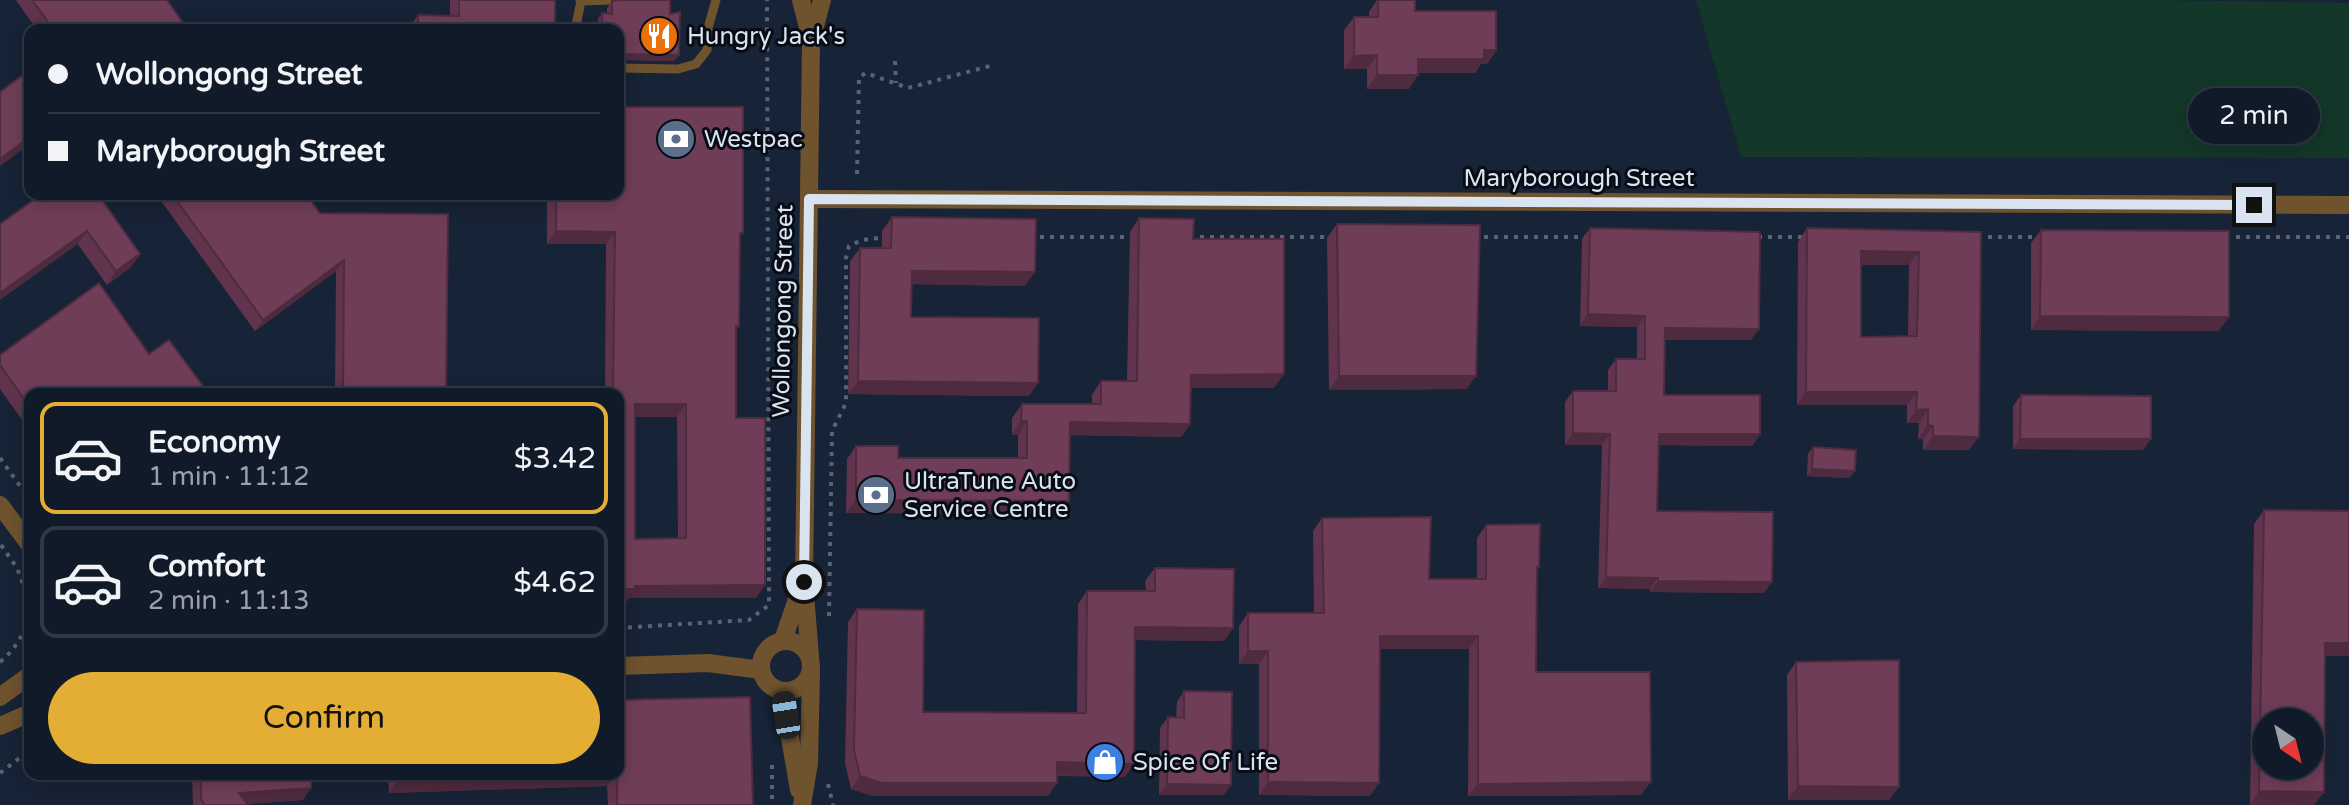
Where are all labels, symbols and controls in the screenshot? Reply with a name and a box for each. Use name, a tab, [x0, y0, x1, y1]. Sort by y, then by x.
restaurant icon: Hungry Jack's	[638, 15, 680, 57]
place label: Hungry Jack's	[687, 22, 845, 51]
text: Wollongong Street	[96, 56, 363, 93]
callout: 2 min	[2188, 89, 2320, 145]
text: 2 min	[2219, 100, 2289, 131]
bank icon: Westpac	[655, 118, 697, 160]
place label: Westpac	[704, 125, 803, 154]
text: Maryborough Street	[96, 133, 385, 170]
street label: Maryborough Street	[1463, 164, 1695, 193]
route end	[2236, 187, 2272, 223]
street label: Wollongong Street	[767, 204, 799, 418]
icon: car	[52, 422, 124, 494]
text: Economy	[148, 424, 281, 461]
text: $3.42	[514, 440, 596, 477]
text: 1 min · 11:12	[148, 461, 310, 492]
place label: UltraTune Auto Service Centre	[904, 467, 1076, 524]
bank icon: UltraTune Auto Service Centre	[855, 474, 897, 516]
icon: car	[52, 546, 124, 618]
text: Comfort	[148, 548, 266, 585]
text: $4.62	[513, 564, 596, 601]
route start	[786, 564, 822, 600]
text: 2 min · 11:13	[148, 585, 310, 616]
button: Confirm	[48, 672, 600, 764]
car	[770, 689, 802, 741]
north arrow	[2252, 708, 2324, 780]
map controls	[2252, 708, 2324, 780]
shop icon: Spice Of Life	[1084, 741, 1126, 783]
place label: Spice Of Life	[1133, 748, 1278, 777]

